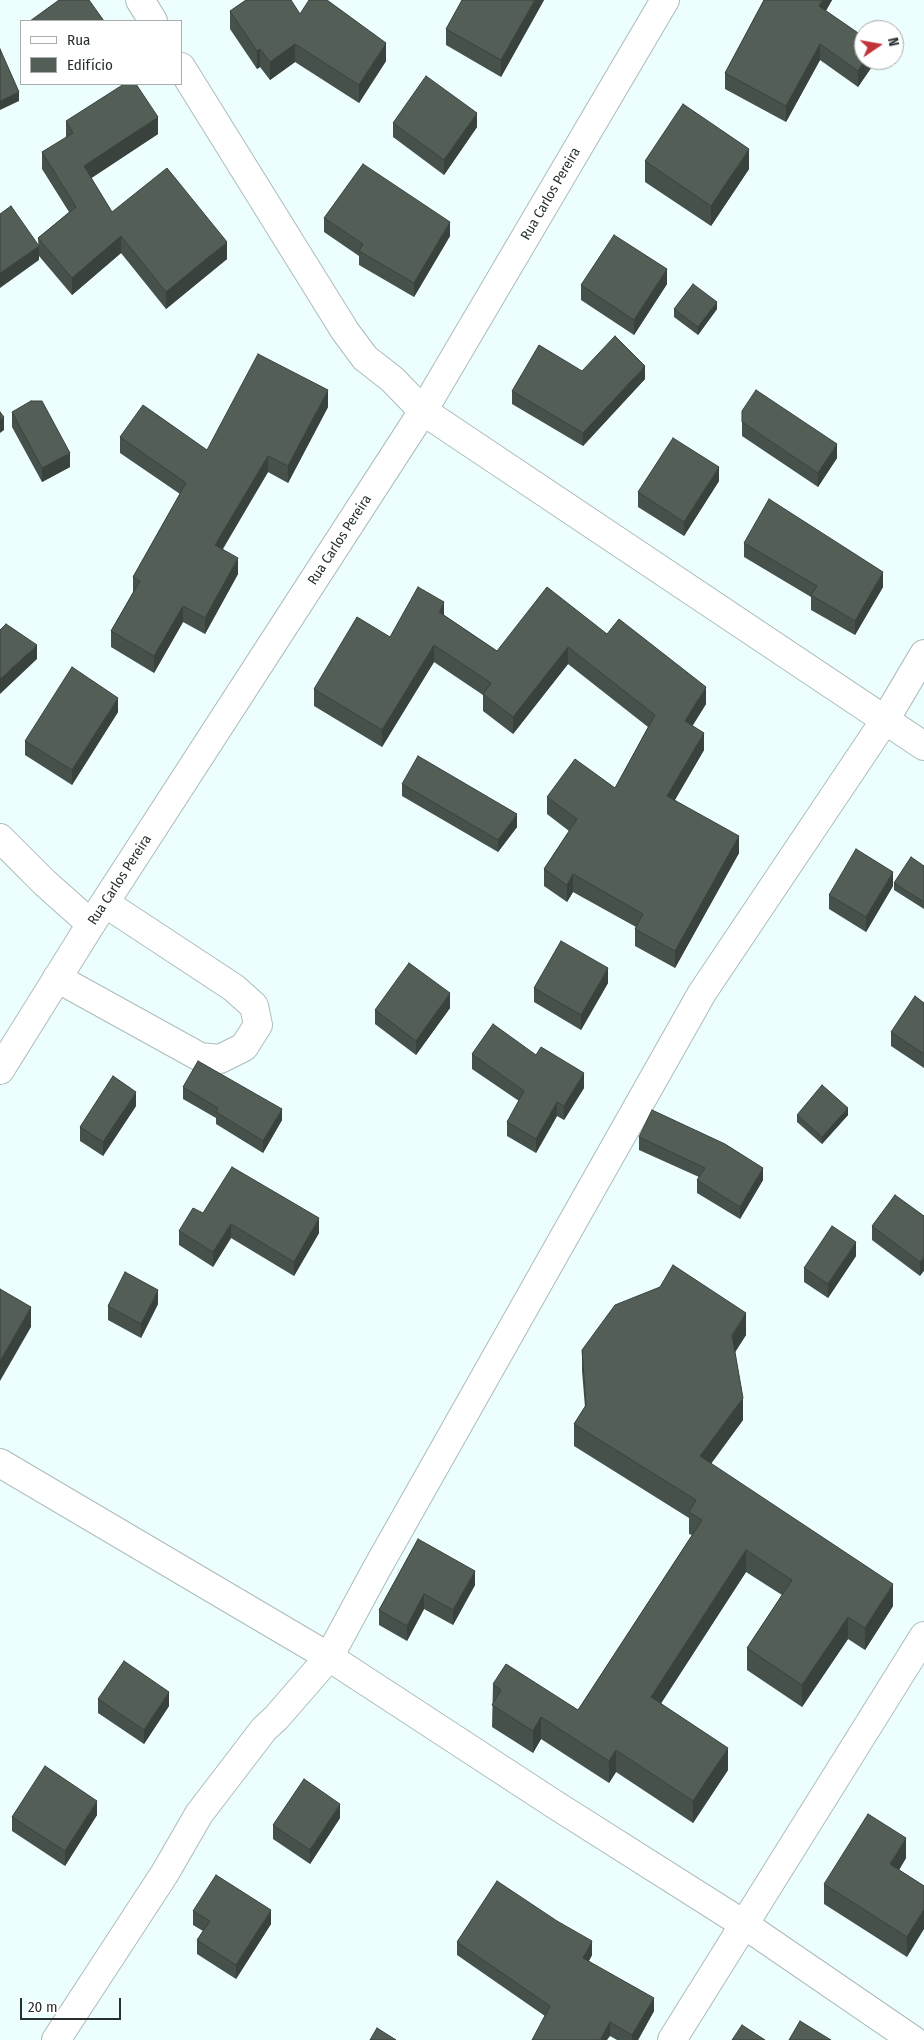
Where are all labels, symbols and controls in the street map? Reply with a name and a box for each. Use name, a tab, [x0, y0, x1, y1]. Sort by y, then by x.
legend	[20, 20, 182, 85]
north arrow	[854, 20, 904, 70]
text: Rua	[67, 31, 90, 49]
text: N	[884, 36, 902, 48]
text: Edifício	[67, 56, 113, 74]
street label: Rua Carlos Pereira	[518, 145, 584, 243]
street label: Rua Carlos Pereira	[305, 492, 375, 588]
street label: Rua Carlos Pereira	[85, 832, 155, 928]
scale bar	[22, 1988, 124, 2020]
text: 20 m	[28, 1998, 58, 2016]

